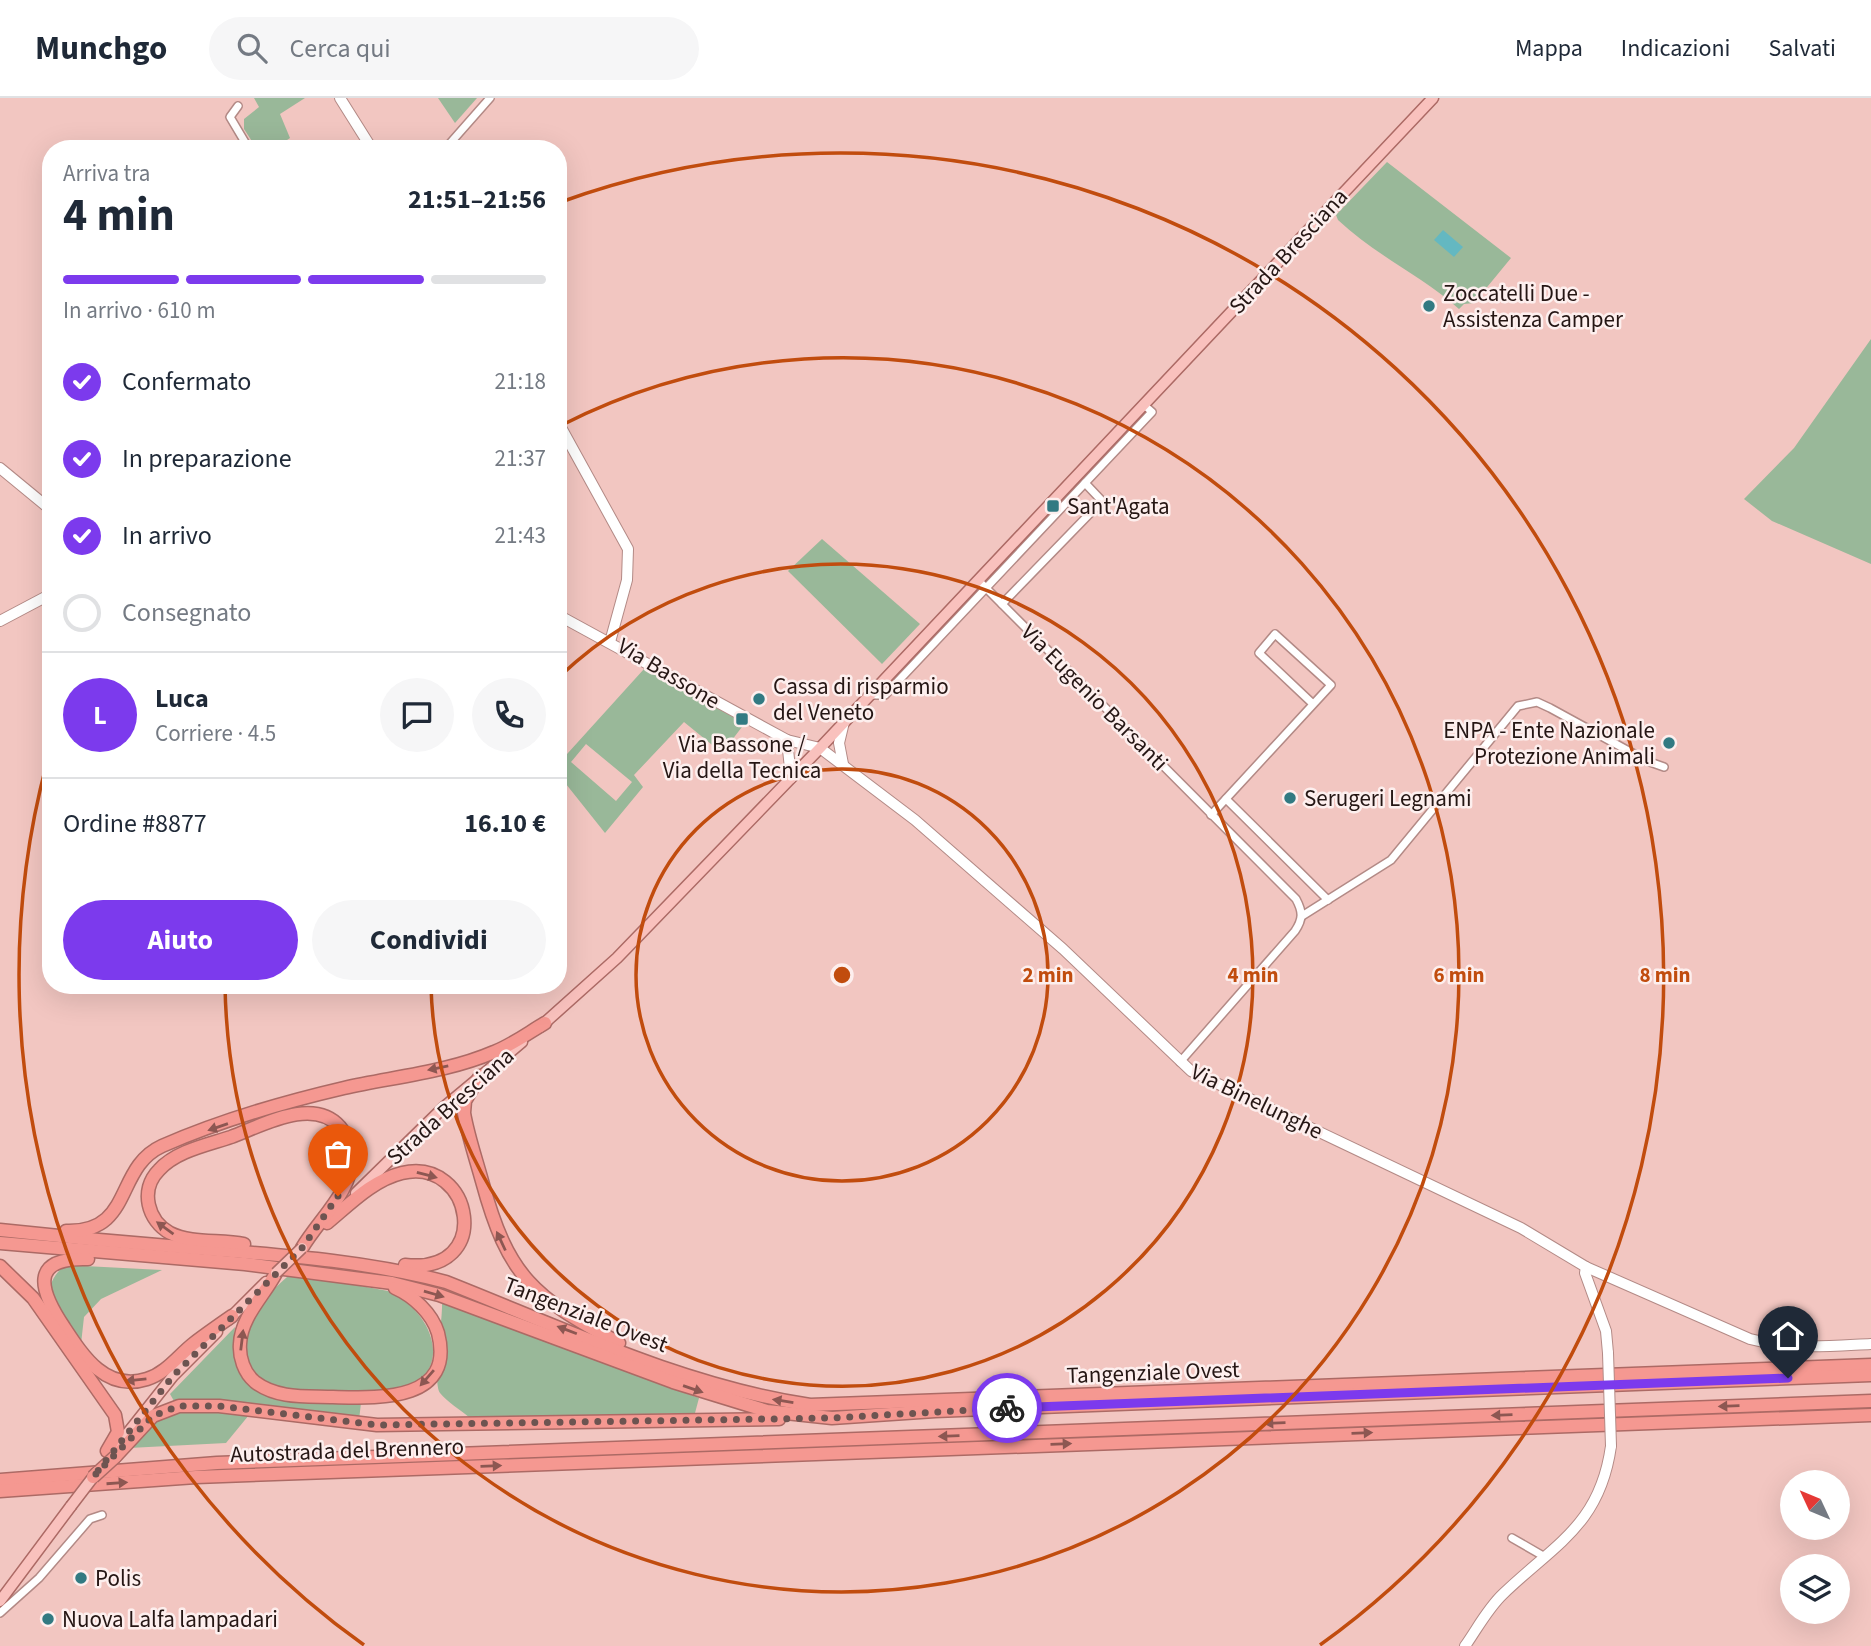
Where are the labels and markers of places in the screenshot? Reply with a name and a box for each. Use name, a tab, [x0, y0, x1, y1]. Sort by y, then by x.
place label: Zoccatelli Due - Assistenza Camper	[1443, 277, 1624, 336]
marker: Zoccatelli Due - Assistenza Camper	[1421, 298, 1437, 314]
place label: Sant'Agata	[1067, 490, 1170, 523]
marker: Sant'Agata	[1045, 498, 1061, 514]
place label: Cassa di risparmio del Veneto	[773, 670, 949, 729]
marker: Cassa di risparmio del Veneto	[751, 691, 767, 707]
marker: Via Bassone / Via della Tecnica	[734, 711, 750, 727]
place label: ENPA - Ente Nazionale Protezione Animali	[1443, 714, 1655, 773]
place label: Via Bassone / Via della Tecnica	[663, 728, 821, 787]
marker: ENPA - Ente Nazionale Protezione Animali	[1661, 735, 1677, 751]
place label: Serugeri Legnami	[1304, 782, 1472, 815]
marker: Serugeri Legnami	[1282, 790, 1298, 806]
centre of rings	[830, 963, 854, 987]
pin	[308, 1124, 368, 1196]
pin	[1758, 1306, 1818, 1378]
place label: Polis	[95, 1562, 141, 1595]
marker: Polis	[73, 1570, 89, 1586]
place label: Nuova Lalfa lampadari	[62, 1603, 278, 1636]
marker: Nuova Lalfa lampadari	[40, 1611, 56, 1627]

